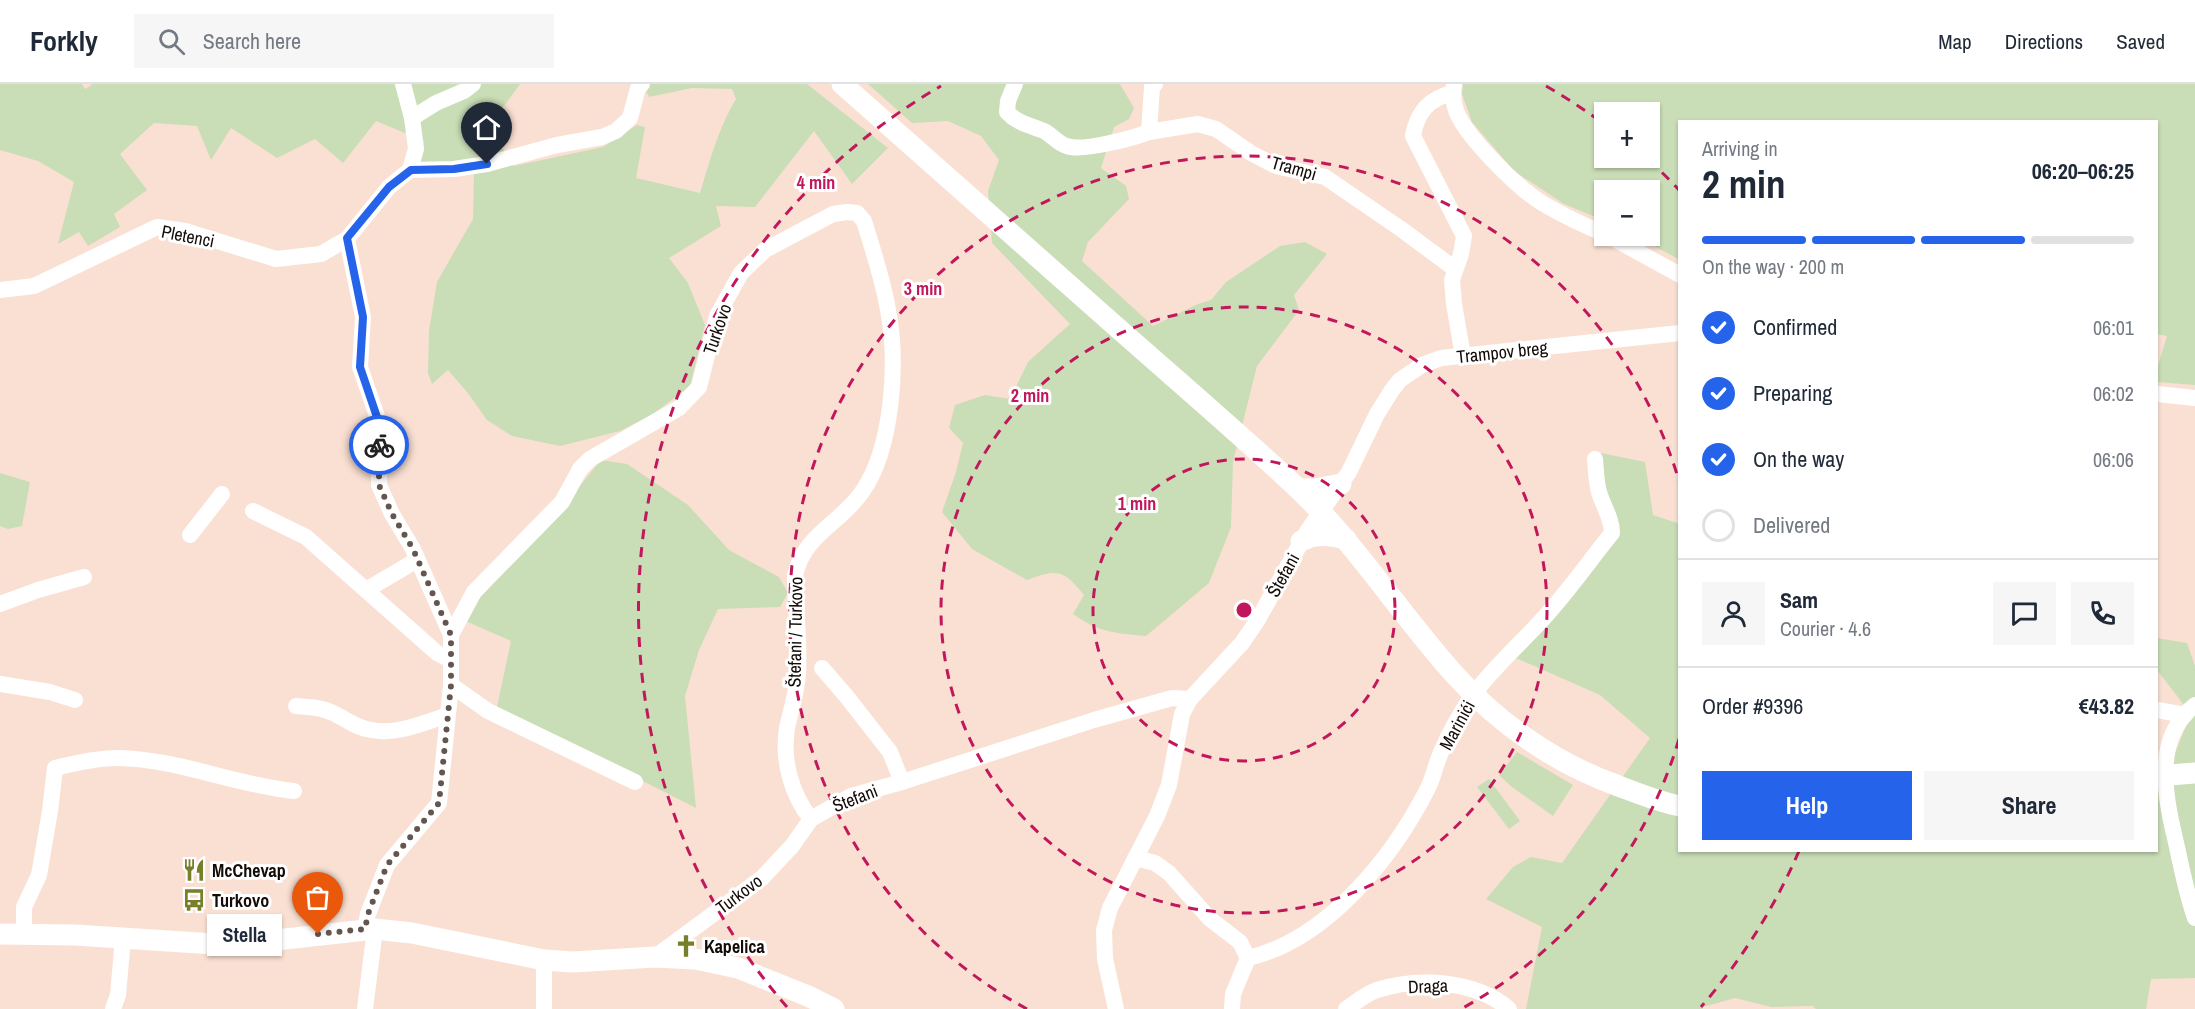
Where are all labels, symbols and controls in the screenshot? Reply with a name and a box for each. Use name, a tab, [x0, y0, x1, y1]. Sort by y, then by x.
search box	[134, 14, 554, 68]
text: Forkly	[30, 22, 98, 60]
icon: search	[155, 25, 188, 58]
text: Search here	[203, 26, 301, 56]
text: Map	[1938, 27, 1972, 56]
text: Directions	[2005, 27, 2083, 56]
text: Saved	[2116, 27, 2165, 56]
pin	[461, 102, 512, 164]
map controls	[1594, 102, 1660, 246]
button: +	[1594, 102, 1660, 168]
icon: home	[470, 111, 503, 144]
text: Arriving in	[1702, 135, 1778, 162]
street label: Trampi	[1268, 150, 1320, 186]
text: 06:20–06:25	[2032, 156, 2134, 186]
text: 2 min	[1702, 158, 1786, 210]
text: 4 min	[797, 170, 835, 195]
button: −	[1594, 180, 1660, 246]
street label: Pletenci	[159, 219, 217, 253]
text: On the way · 200 m	[1702, 253, 1844, 280]
text: 3 min	[904, 276, 942, 301]
street label: Turkovo	[697, 300, 737, 358]
icon: check	[1702, 311, 1735, 344]
text: Confirmed	[1753, 312, 1837, 342]
text: 06:01	[2093, 314, 2134, 341]
street label: Trampov breg	[1455, 335, 1550, 369]
icon: check	[1702, 377, 1735, 410]
text: Preparing	[1753, 378, 1832, 408]
text: 06:02	[2093, 380, 2134, 407]
text: 2 min	[1011, 383, 1049, 408]
courier	[349, 415, 409, 475]
icon: bike	[363, 429, 396, 462]
icon: check	[1702, 443, 1735, 476]
text: On the way	[1753, 444, 1844, 474]
text: 06:06	[2093, 446, 2134, 473]
text: 1 min	[1118, 491, 1156, 516]
text: Delivered	[1753, 510, 1830, 540]
street label: Štefani	[1261, 548, 1305, 602]
street label: Štefani / Turkovo	[782, 576, 808, 688]
button: person	[1702, 582, 1765, 645]
button: chat	[1993, 582, 2056, 645]
button: phone	[2071, 582, 2134, 645]
text: Sam	[1780, 585, 1818, 615]
centre of rings	[1234, 600, 1254, 620]
text: Courier · 4.6	[1780, 615, 1871, 642]
text: Order #9396	[1702, 691, 1803, 721]
text: €43.82	[2079, 691, 2134, 721]
street label: Marinići	[1433, 696, 1481, 754]
button: Help	[1702, 771, 1912, 840]
button: Share	[1924, 771, 2134, 840]
street label: Štefani	[829, 778, 881, 818]
restaurant icon: McChevap	[181, 857, 207, 883]
place label: McChevap	[212, 858, 286, 883]
street label: Turkovo	[711, 868, 767, 920]
pin	[292, 872, 343, 934]
icon: bag	[301, 881, 334, 914]
bus stop icon: Turkovo	[181, 887, 207, 913]
place label: Turkovo	[212, 888, 269, 913]
callout: Stella	[207, 913, 282, 955]
text: Stella	[223, 921, 266, 948]
church icon: Kapelica	[673, 933, 699, 959]
place label: Kapelica	[704, 934, 766, 959]
street label: Draga	[1407, 973, 1449, 999]

